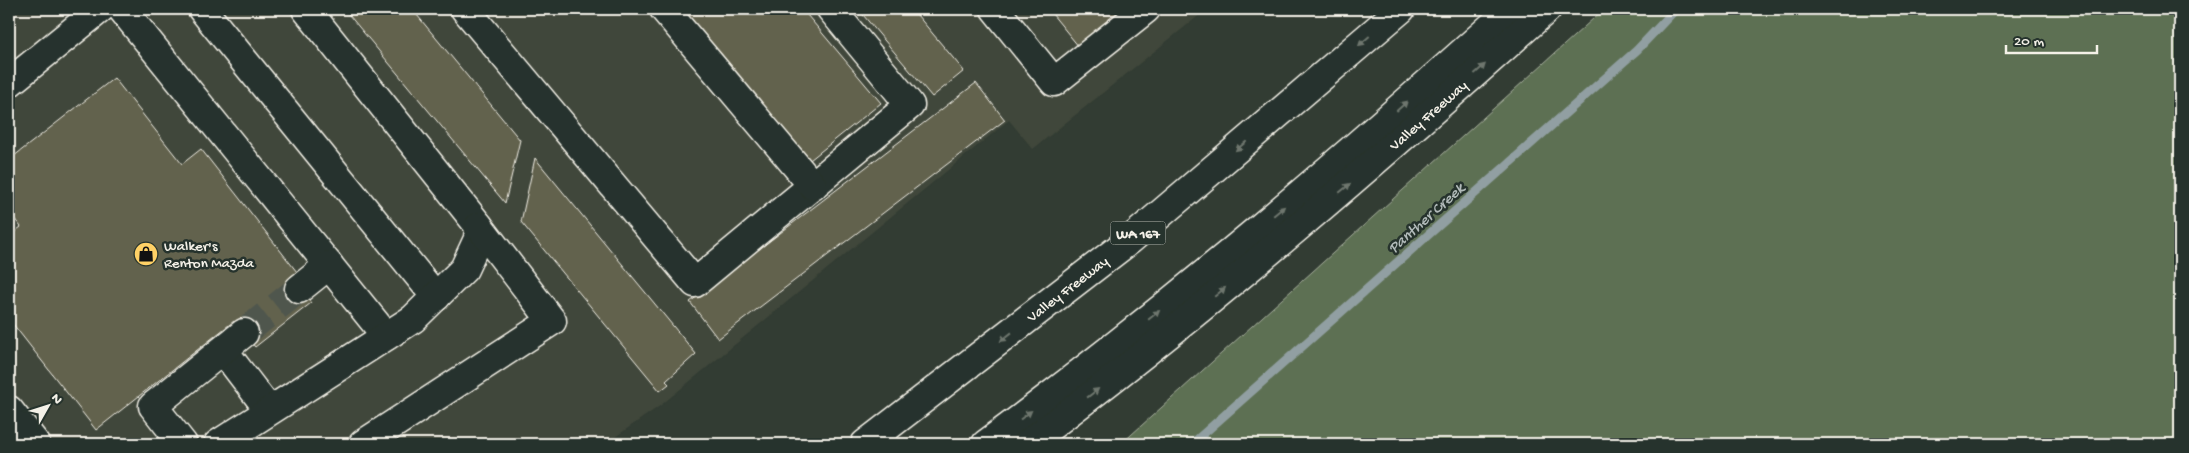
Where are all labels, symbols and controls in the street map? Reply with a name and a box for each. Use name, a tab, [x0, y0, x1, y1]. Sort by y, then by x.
scale bar	[2006, 22, 2098, 54]
text: 20 m	[2014, 33, 2044, 51]
one-way arrow	[1358, 35, 1371, 46]
one-way arrow	[1473, 63, 1485, 75]
street label: Valley Freeway	[1386, 77, 1472, 156]
one-way arrow	[1396, 100, 1408, 112]
one-way arrow	[1234, 141, 1247, 152]
water label: Panther Creek	[1385, 179, 1471, 259]
one-way arrow	[1338, 182, 1351, 193]
one-way arrow	[1272, 206, 1285, 217]
road number: WA 167	[1110, 222, 1166, 244]
place label: Walker's Renton Mazda	[164, 238, 254, 273]
shop icon: Walker's Renton Mazda	[133, 241, 159, 267]
street label: Valley Freeway	[1023, 253, 1113, 328]
one-way arrow	[1214, 287, 1226, 298]
one-way arrow	[1147, 310, 1160, 321]
one-way arrow	[999, 332, 1013, 342]
north arrow	[22, 380, 72, 430]
one-way arrow	[1086, 388, 1100, 398]
text: N	[47, 390, 66, 408]
one-way arrow	[1019, 410, 1033, 420]

